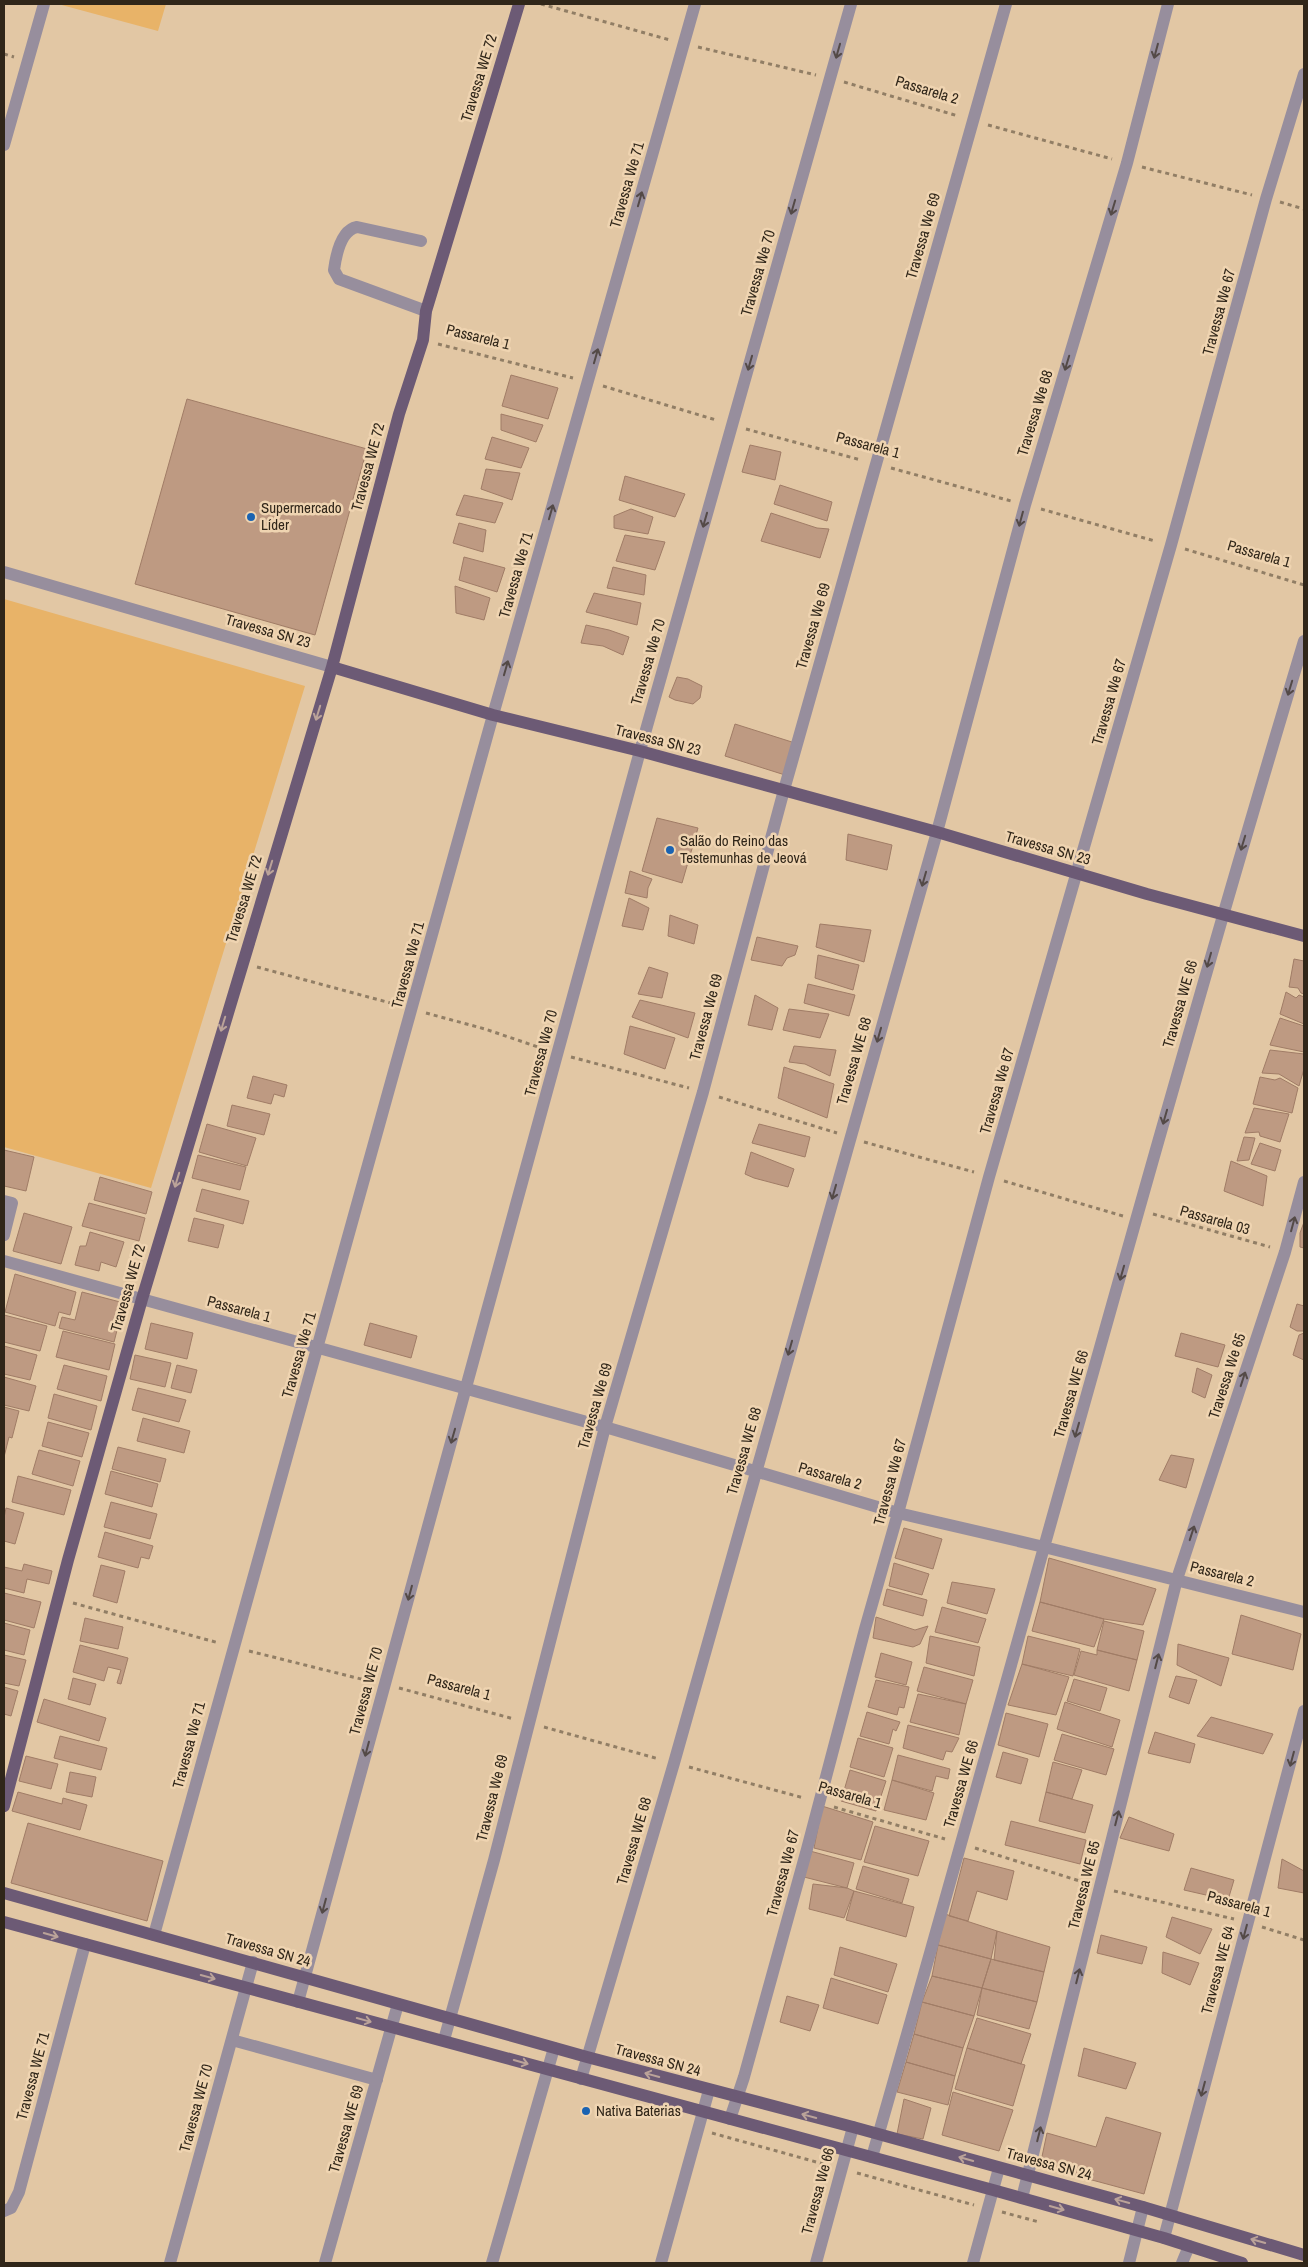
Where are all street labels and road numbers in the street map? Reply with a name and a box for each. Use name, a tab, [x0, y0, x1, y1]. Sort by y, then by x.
street label: Travessa WE 72	[455, 31, 502, 124]
street label: Passarela 2	[893, 70, 961, 109]
street label: Travessa We 71	[604, 139, 649, 230]
street label: Travessa We 69	[900, 190, 945, 281]
street label: Travessa We 70	[735, 227, 780, 318]
street label: Travessa We 67	[1197, 266, 1240, 358]
street label: Passarela 1	[444, 318, 512, 355]
street label: Travessa We 68	[1011, 367, 1058, 458]
street label: Travessa WE 72	[346, 420, 389, 513]
street label: Passarela 1	[834, 426, 902, 463]
street label: Travessa We 71	[493, 529, 538, 620]
street label: Passarela 1	[1225, 534, 1293, 573]
street label: Travessa We 69	[790, 580, 835, 671]
street label: Travessa SN 23	[223, 608, 313, 653]
street label: Travessa We 70	[625, 616, 670, 707]
street label: Travessa We 67	[1086, 656, 1131, 747]
street label: Travessa SN 23	[613, 719, 703, 760]
street label: Travessa SN 23	[1003, 825, 1093, 870]
street label: Travessa WE 72	[220, 852, 267, 945]
street label: Travessa We 71	[386, 919, 429, 1011]
street label: Travessa WE 66	[1157, 957, 1202, 1050]
street label: Travessa We 69	[684, 971, 727, 1063]
street label: Travessa We 70	[519, 1007, 562, 1099]
street label: Travessa WE 68	[831, 1014, 876, 1107]
street label: Travessa We 67	[974, 1045, 1019, 1136]
street label: Passarela 03	[1178, 1200, 1253, 1240]
street label: Travessa WE 72	[105, 1241, 150, 1334]
street label: Passarela 1	[205, 1290, 273, 1327]
street label: Travessa We 71	[276, 1309, 321, 1400]
street label: Travessa We 65	[1203, 1330, 1250, 1421]
street label: Travessa WE 66	[1048, 1347, 1093, 1440]
street label: Travessa We 69	[572, 1360, 617, 1451]
street label: Travessa WE 68	[721, 1404, 766, 1497]
street label: Travessa We 67	[868, 1436, 911, 1528]
street label: Passarela 2	[796, 1456, 864, 1495]
street label: Passarela 2	[1188, 1555, 1256, 1592]
street label: Travessa WE 70	[344, 1644, 387, 1737]
street label: Passarela 1	[425, 1668, 493, 1705]
street label: Travessa We 71	[167, 1699, 210, 1791]
street label: Travessa WE 66	[938, 1737, 983, 1830]
street label: Travessa We 69	[471, 1752, 512, 1844]
street label: Passarela 1	[816, 1775, 884, 1814]
street label: Travessa WE 68	[611, 1794, 656, 1887]
street label: Travessa We 67	[761, 1827, 804, 1919]
street label: Travessa WE 65	[1062, 1838, 1105, 1931]
street label: Passarela 1	[1205, 1885, 1273, 1922]
street label: Travessa WE 64	[1196, 1923, 1239, 2016]
street label: Travessa SN 24	[223, 1927, 313, 1972]
street label: Travessa WE 71	[11, 2029, 54, 2122]
street label: Travessa SN 24	[613, 2038, 703, 2081]
street label: Travessa WE 70	[174, 2061, 217, 2154]
street label: Travessa WE 69	[323, 2082, 368, 2175]
street label: Travessa SN 24	[1004, 2142, 1094, 2185]
street label: Travessa We 66	[796, 2145, 839, 2237]

